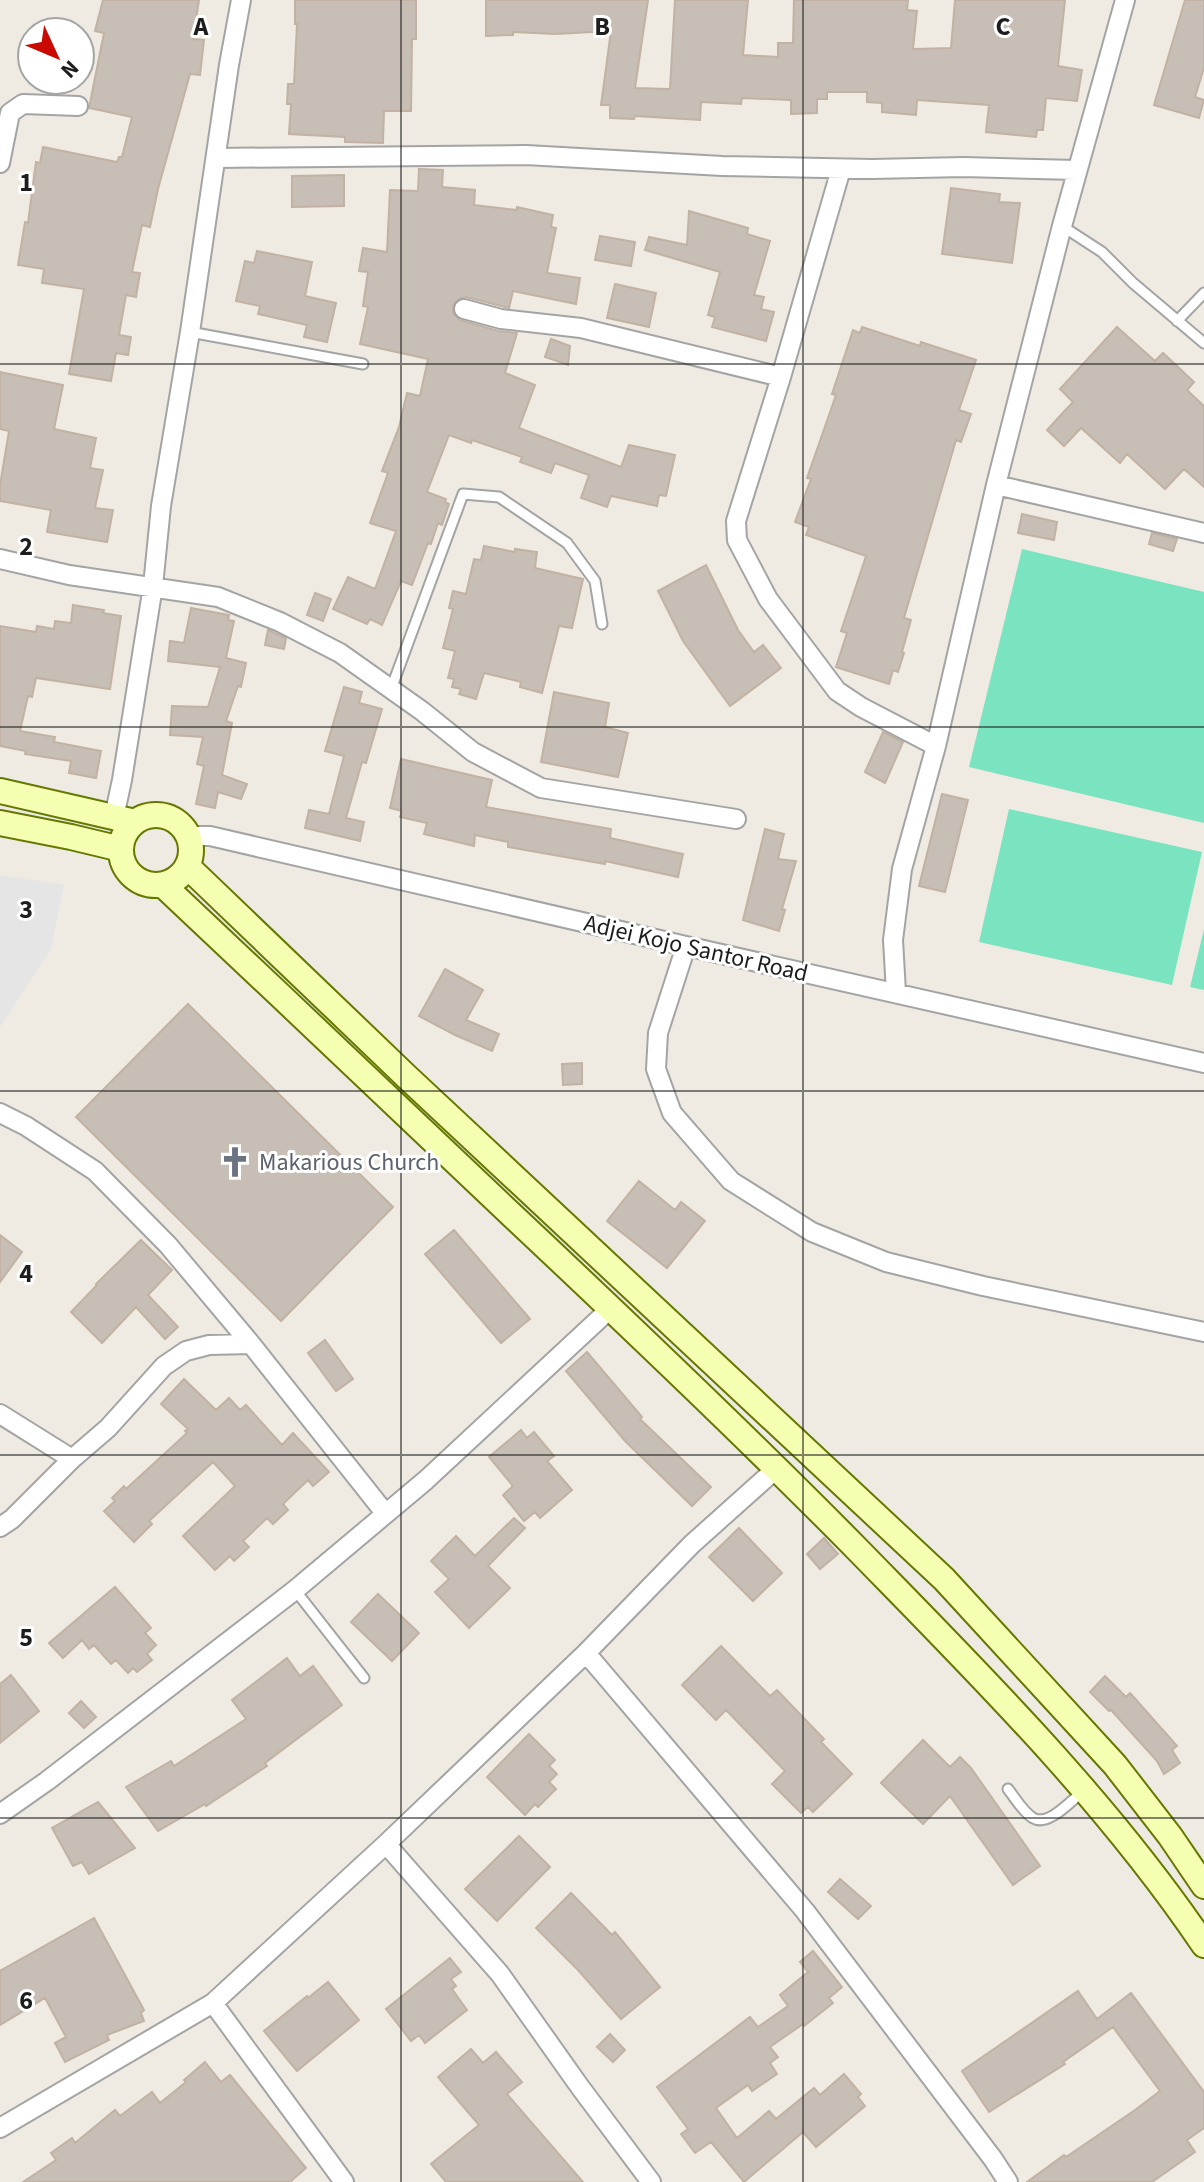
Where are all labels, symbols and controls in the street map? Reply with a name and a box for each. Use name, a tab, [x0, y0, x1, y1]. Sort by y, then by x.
text: A	[193, 8, 210, 45]
text: B	[594, 8, 610, 45]
text: C	[995, 8, 1011, 45]
north arrow	[16, 16, 96, 96]
text: N	[53, 53, 86, 86]
text: 1	[19, 164, 33, 201]
text: 2	[19, 528, 33, 565]
text: 3	[19, 891, 33, 928]
street label: Adjei Kojo Santor Road	[580, 906, 811, 991]
church icon: Makarious Church	[218, 1145, 252, 1179]
place label: Makarious Church	[259, 1145, 439, 1180]
text: 4	[19, 1255, 33, 1292]
text: 5	[19, 1619, 33, 1656]
text: 6	[19, 1982, 33, 2019]

